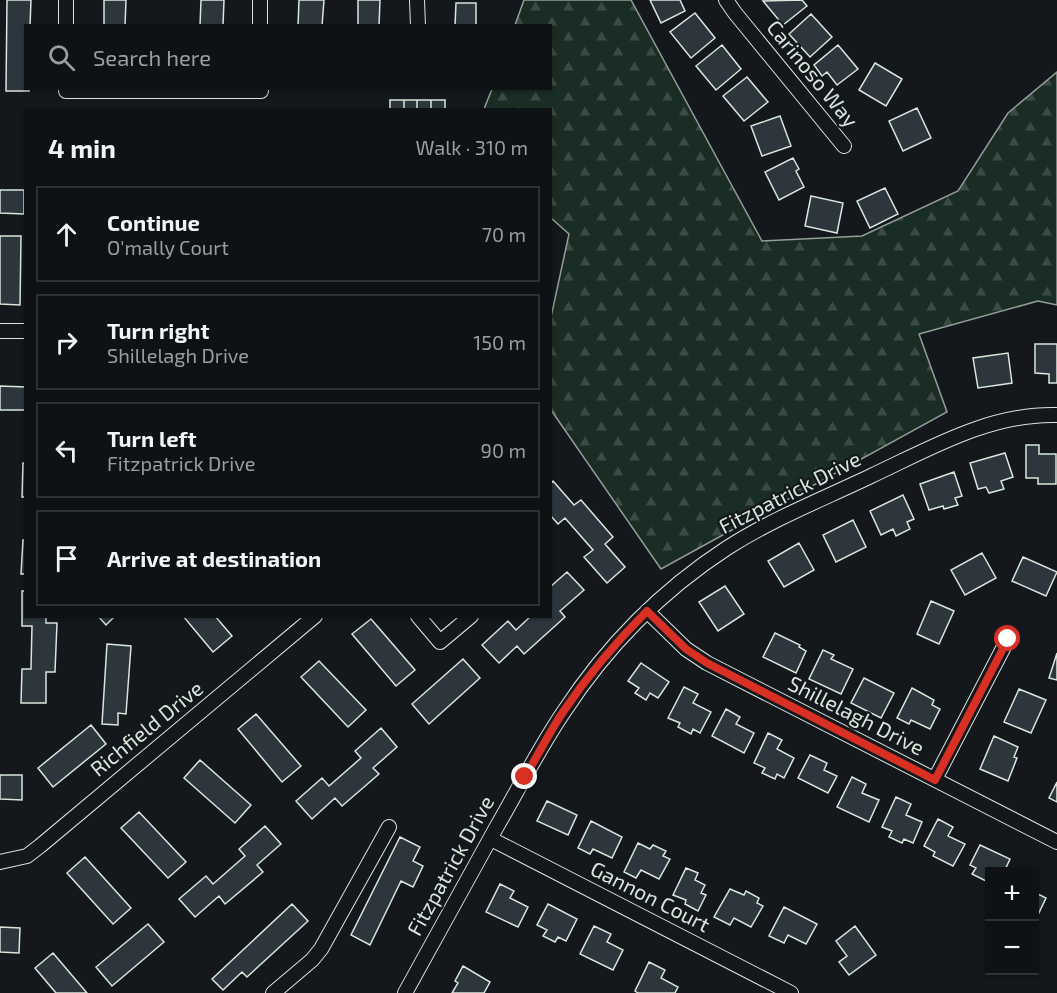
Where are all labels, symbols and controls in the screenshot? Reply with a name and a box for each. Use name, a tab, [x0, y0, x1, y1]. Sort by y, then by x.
street label: Carinoso Way	[762, 14, 864, 132]
search box	[24, 24, 552, 90]
icon: search	[45, 41, 78, 74]
text: Search here	[93, 44, 211, 70]
text: 4 min	[48, 132, 116, 163]
text: Walk · 310 m	[416, 135, 528, 159]
text: Continue	[107, 209, 200, 235]
icon: ahead	[50, 218, 83, 251]
text: 70 m	[482, 222, 526, 246]
text: O'mally Court	[107, 235, 229, 259]
text: Turn right	[107, 317, 209, 343]
icon: right	[50, 326, 83, 359]
text: 150 m	[473, 330, 526, 354]
text: Shillelagh Drive	[107, 343, 249, 367]
text: Turn left	[107, 425, 196, 451]
icon: left	[50, 434, 83, 467]
text: 90 m	[481, 438, 526, 462]
street label: Fitzpatrick Drive	[714, 445, 864, 538]
text: Fitzpatrick Drive	[107, 451, 255, 475]
icon: arrive	[50, 542, 83, 575]
text: Arrive at destination	[107, 545, 321, 571]
route start	[994, 625, 1020, 651]
street label: Shillelagh Drive	[785, 670, 929, 760]
street label: Richfield Drive	[85, 675, 207, 781]
route end	[511, 763, 537, 789]
street label: Fitzpatrick Drive	[401, 791, 498, 939]
street label: Gannon Court	[587, 855, 714, 936]
map controls	[985, 867, 1039, 975]
button: +	[985, 867, 1039, 921]
button: −	[985, 921, 1039, 975]

